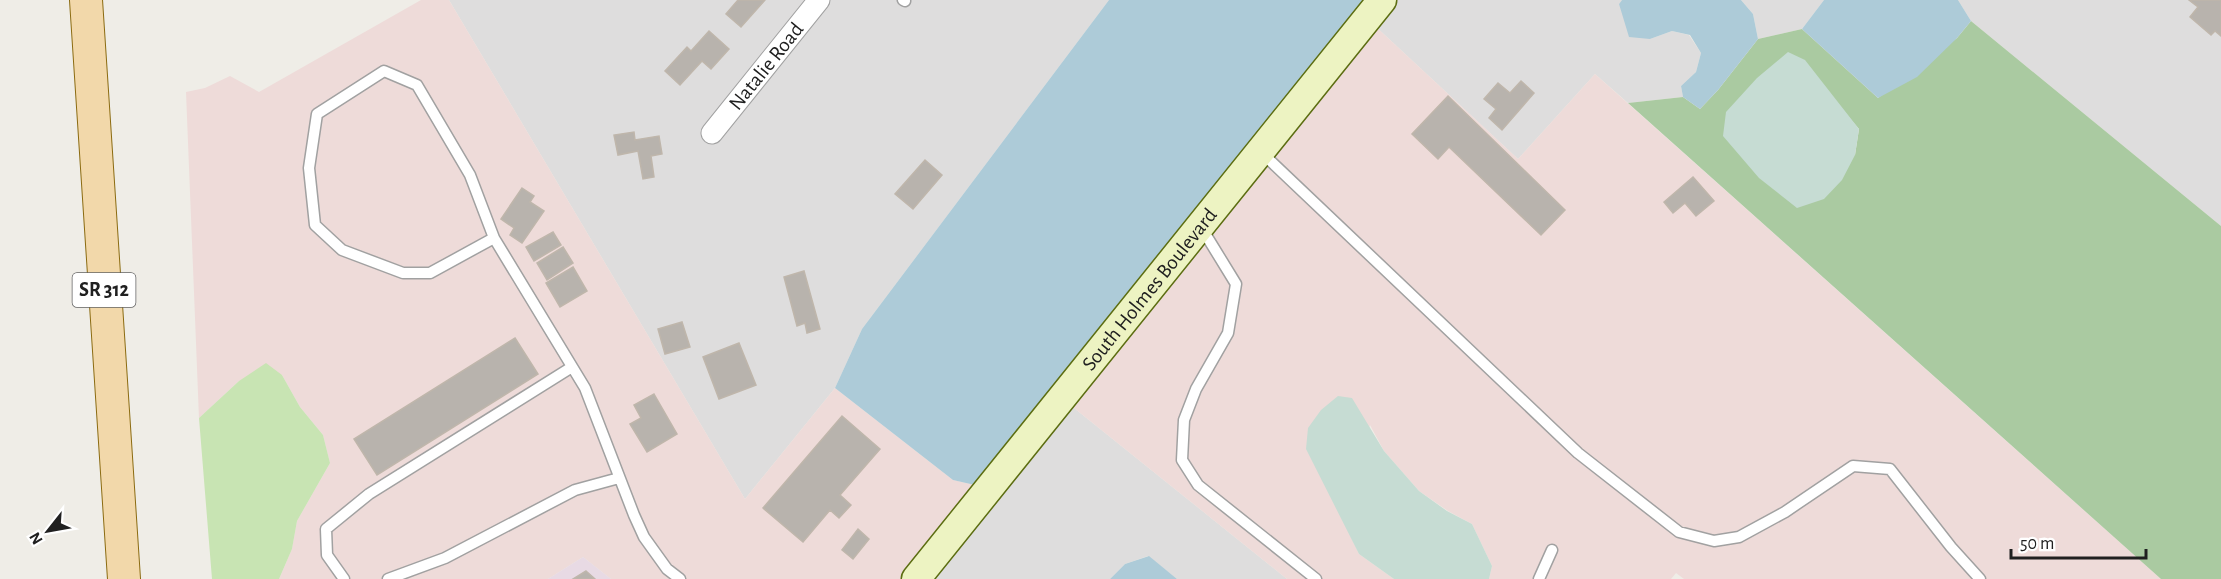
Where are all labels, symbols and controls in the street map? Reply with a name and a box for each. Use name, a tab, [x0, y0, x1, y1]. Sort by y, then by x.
street label: Natalie Road	[725, 18, 807, 114]
street label: South Holmes Boulevard	[1078, 204, 1221, 374]
road number: SR 312	[72, 273, 136, 307]
north arrow	[18, 501, 78, 561]
scale bar	[2011, 522, 2146, 560]
text: N	[26, 529, 46, 547]
text: 50 m	[2020, 535, 2054, 553]

